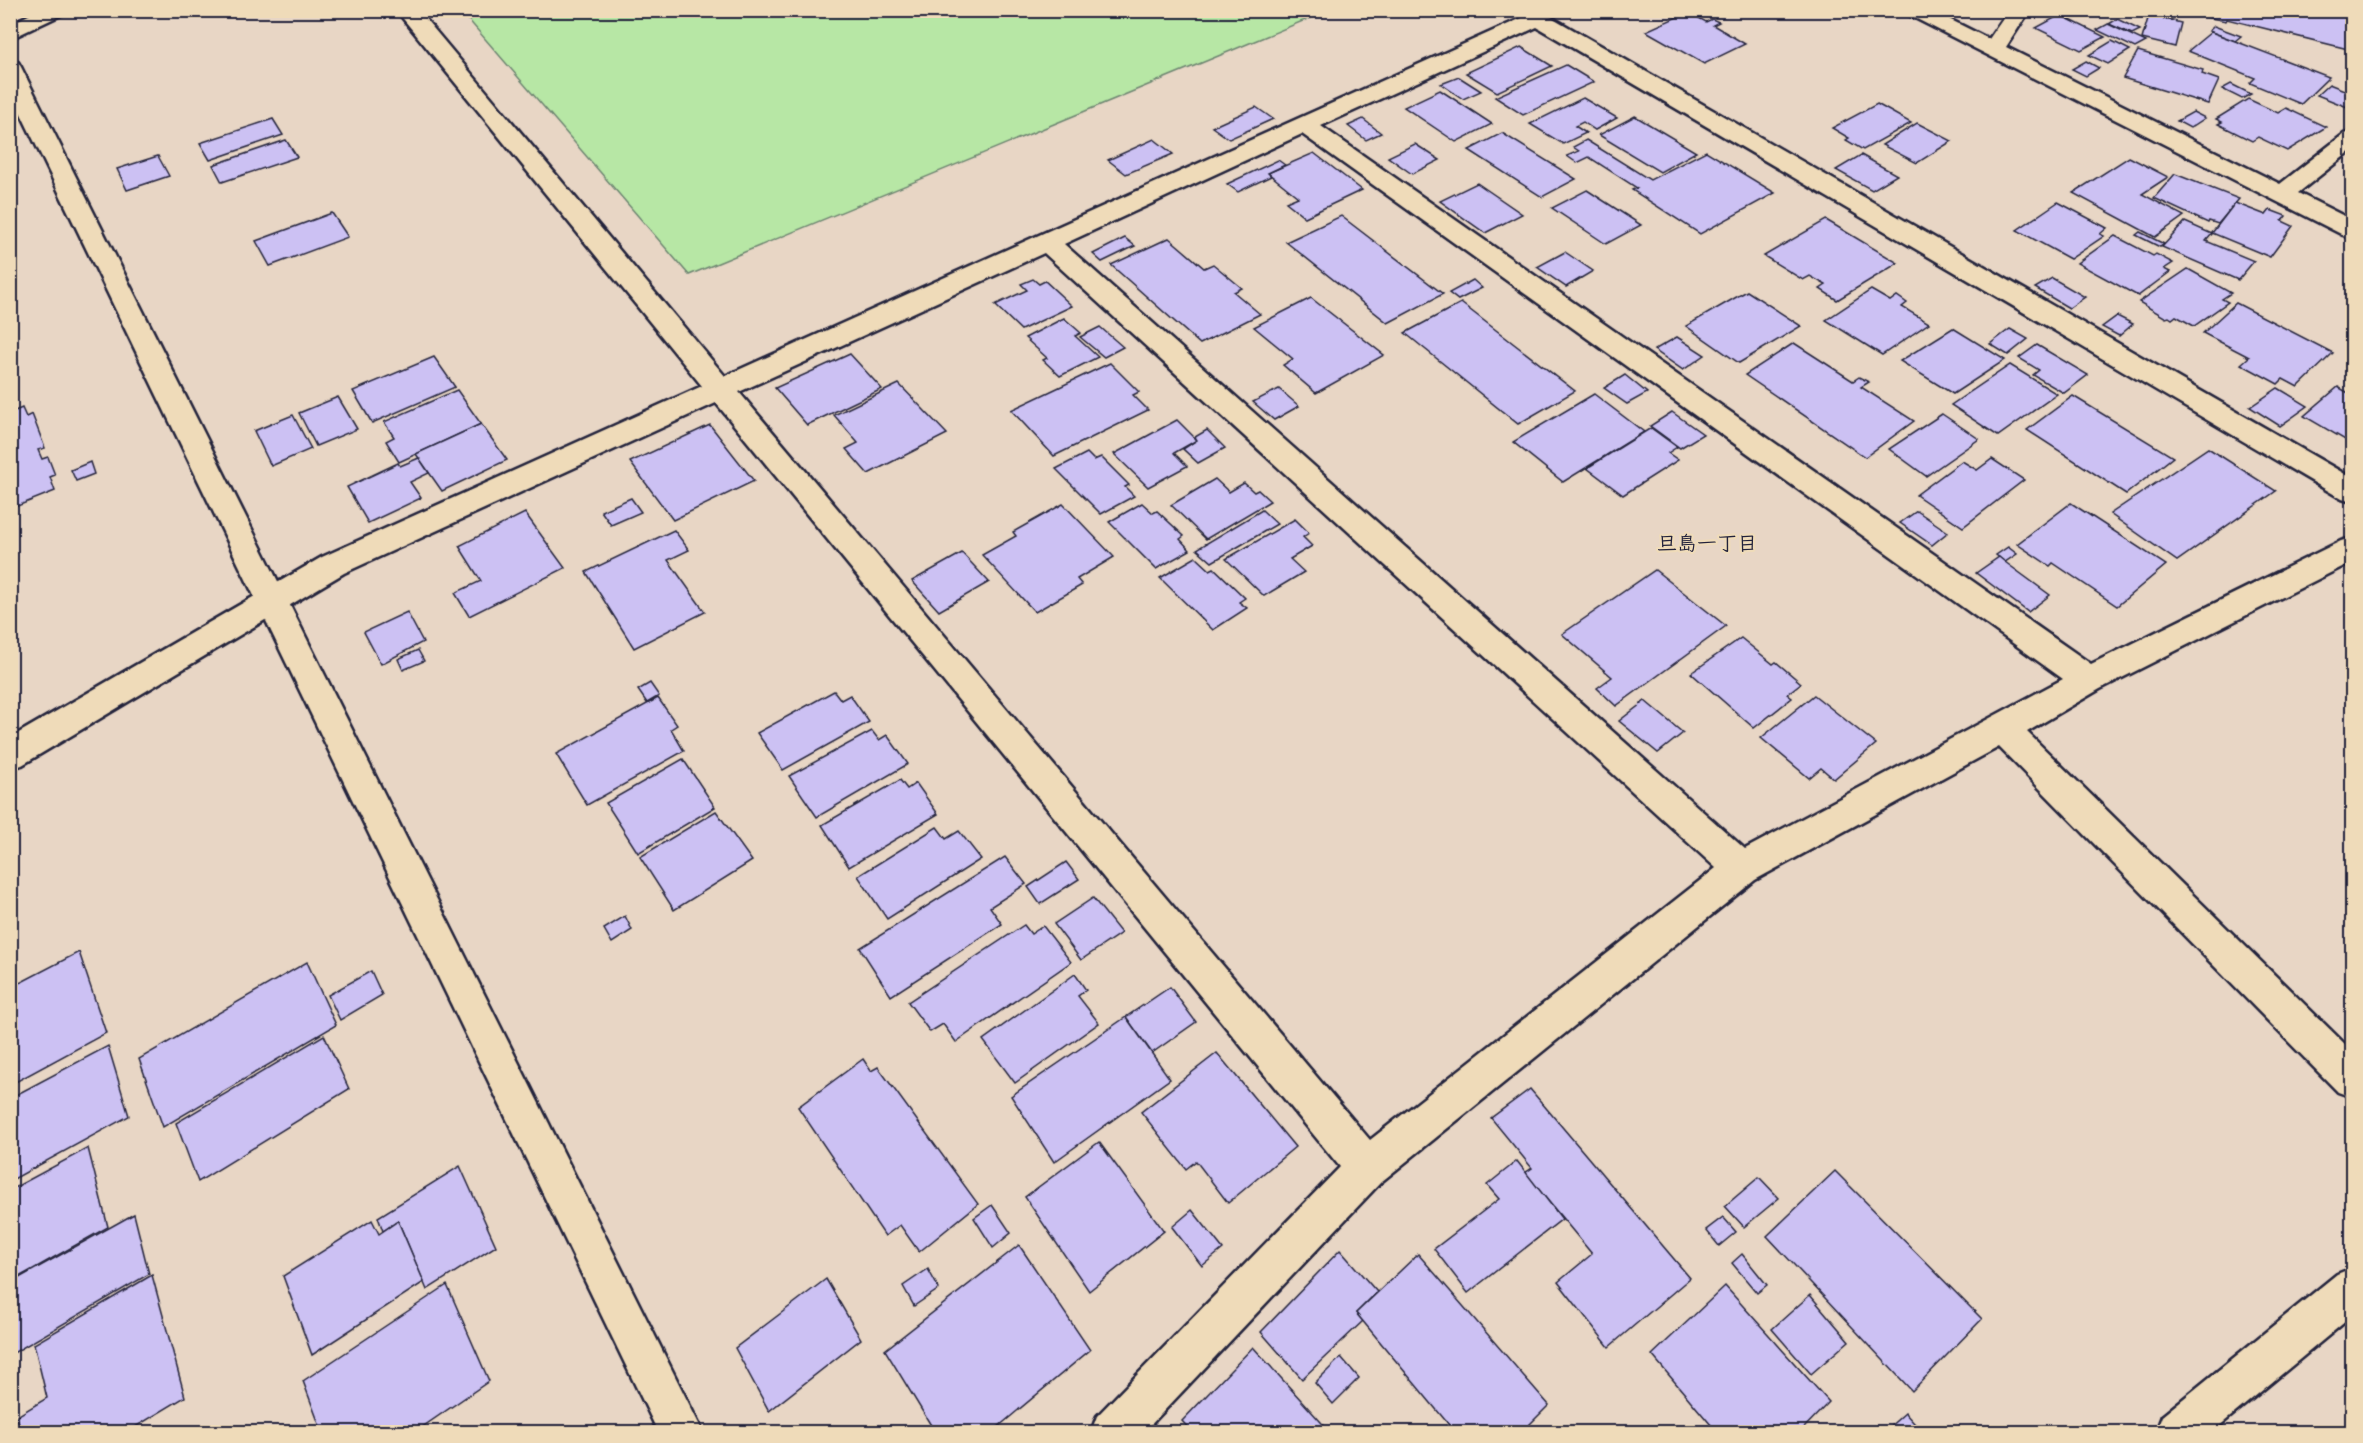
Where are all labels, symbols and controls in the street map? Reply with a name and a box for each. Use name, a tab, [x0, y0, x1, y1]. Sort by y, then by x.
district label: 旦島一丁目	[1657, 530, 1757, 555]

